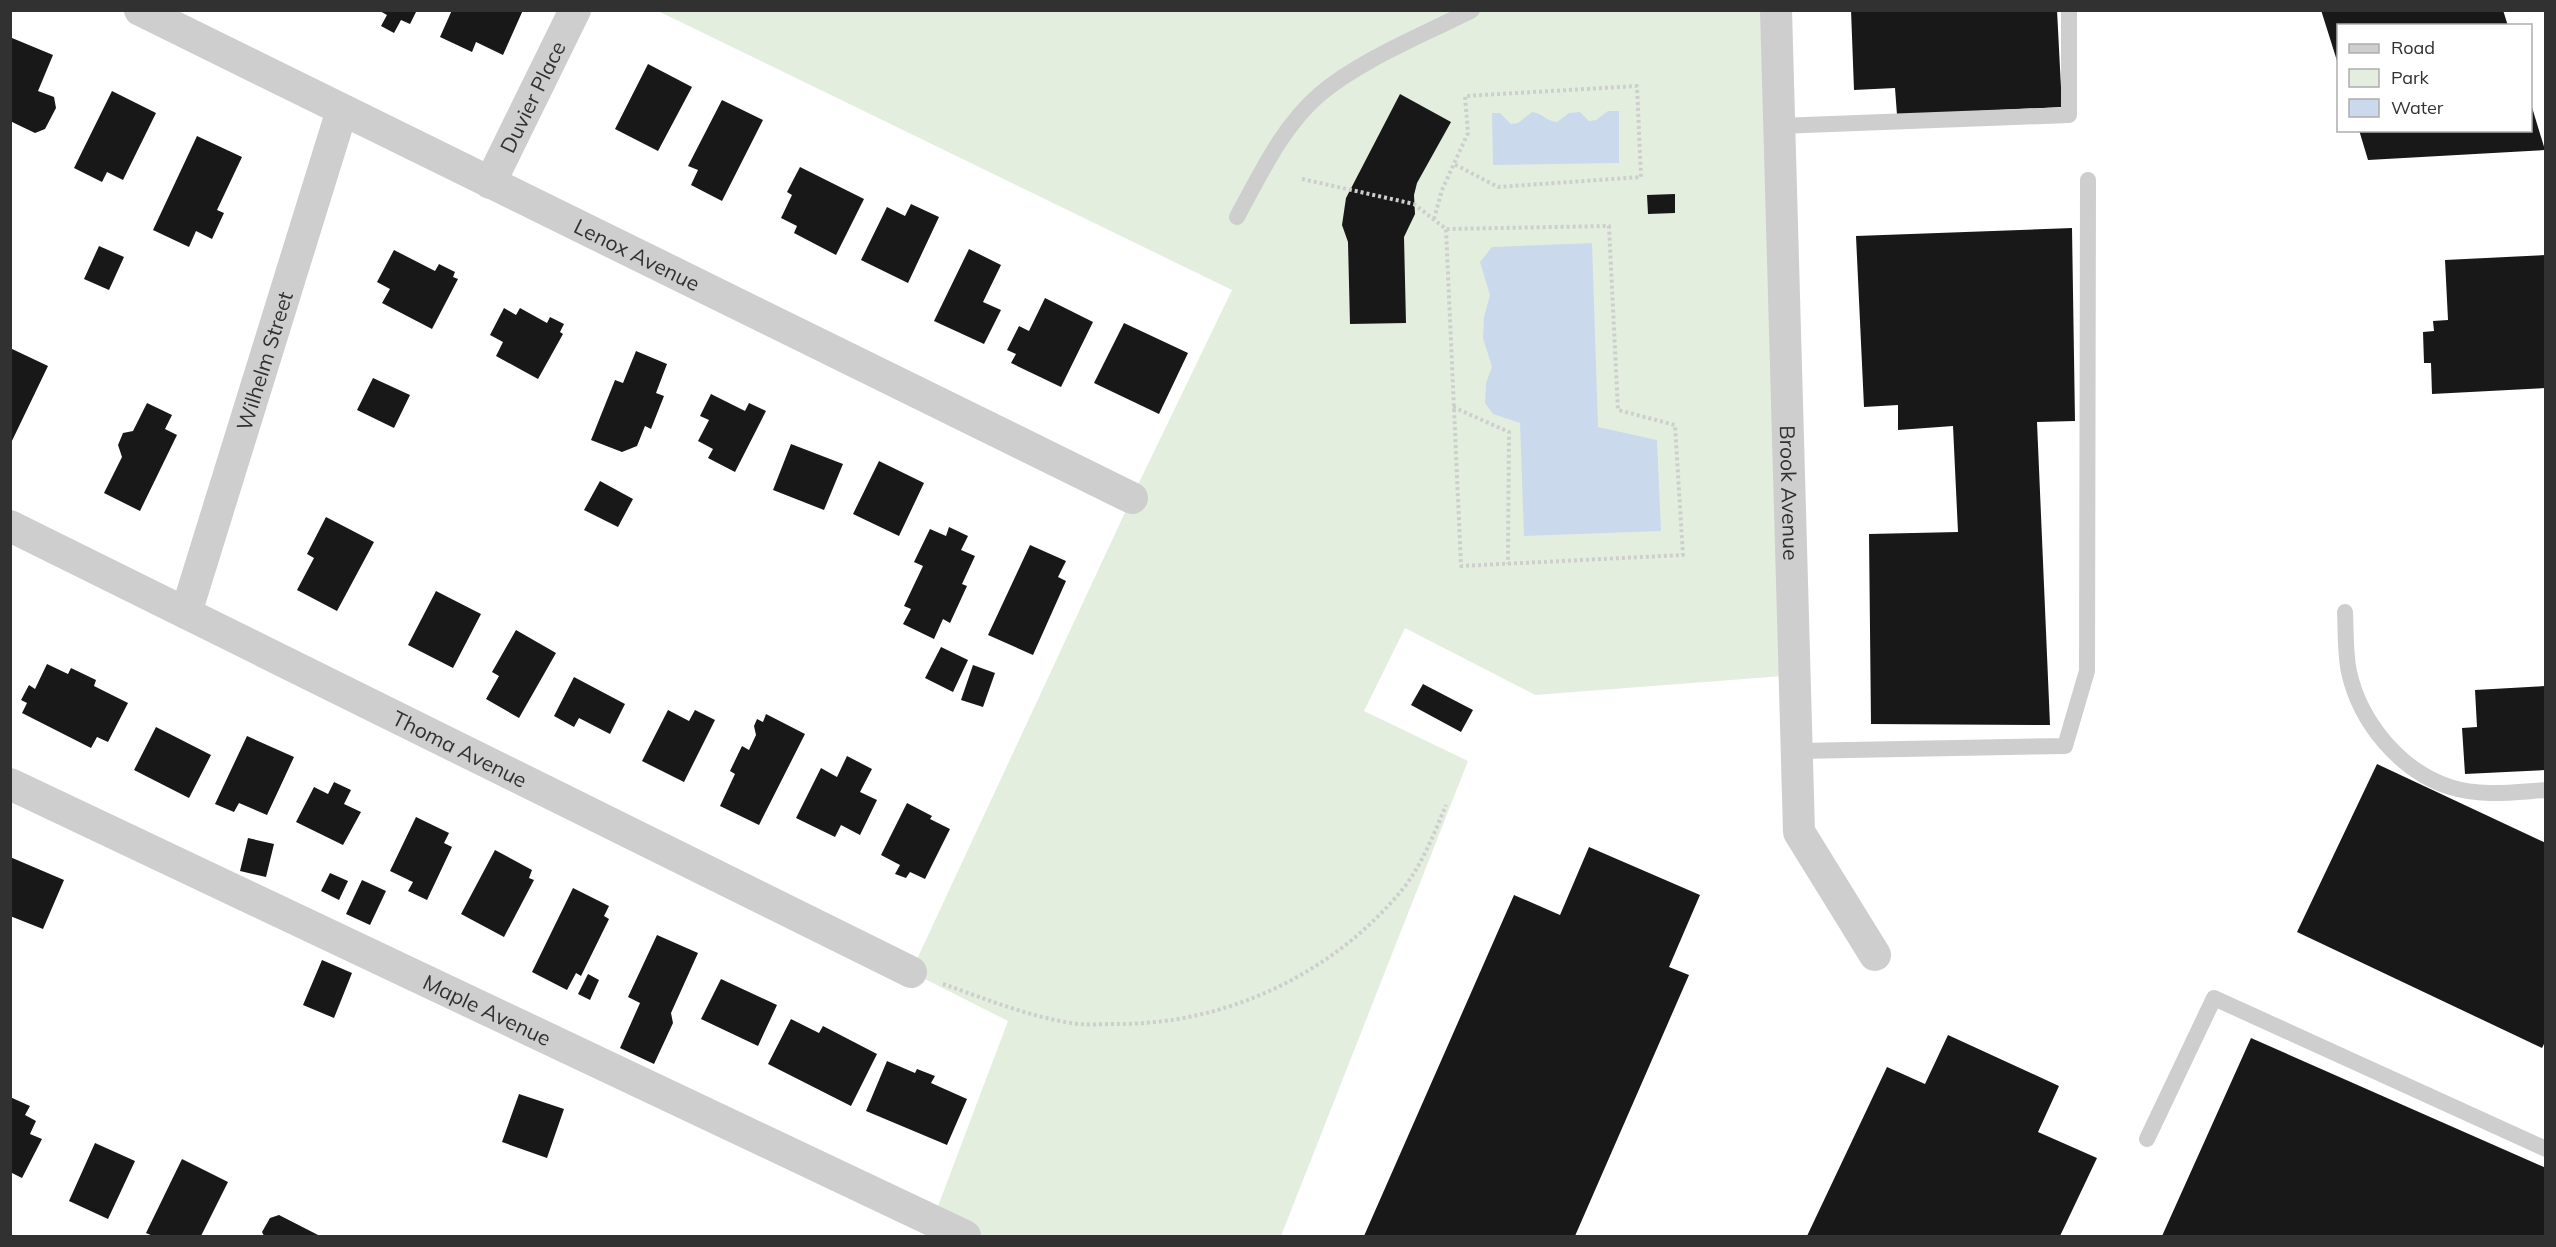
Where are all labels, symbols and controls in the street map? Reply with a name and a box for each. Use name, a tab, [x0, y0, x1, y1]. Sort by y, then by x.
legend	[2337, 24, 2532, 132]
text: Road	[2391, 36, 2435, 59]
street label: Duvier Place	[494, 37, 571, 157]
text: Park	[2391, 66, 2430, 89]
text: Water	[2391, 96, 2444, 119]
street label: Lenox Avenue	[570, 213, 704, 296]
street label: Wilhelm Street	[230, 288, 298, 434]
street label: Brook Avenue	[1775, 425, 1804, 561]
street label: Thoma Avenue	[388, 704, 531, 793]
street label: Maple Avenue	[419, 969, 555, 1051]

